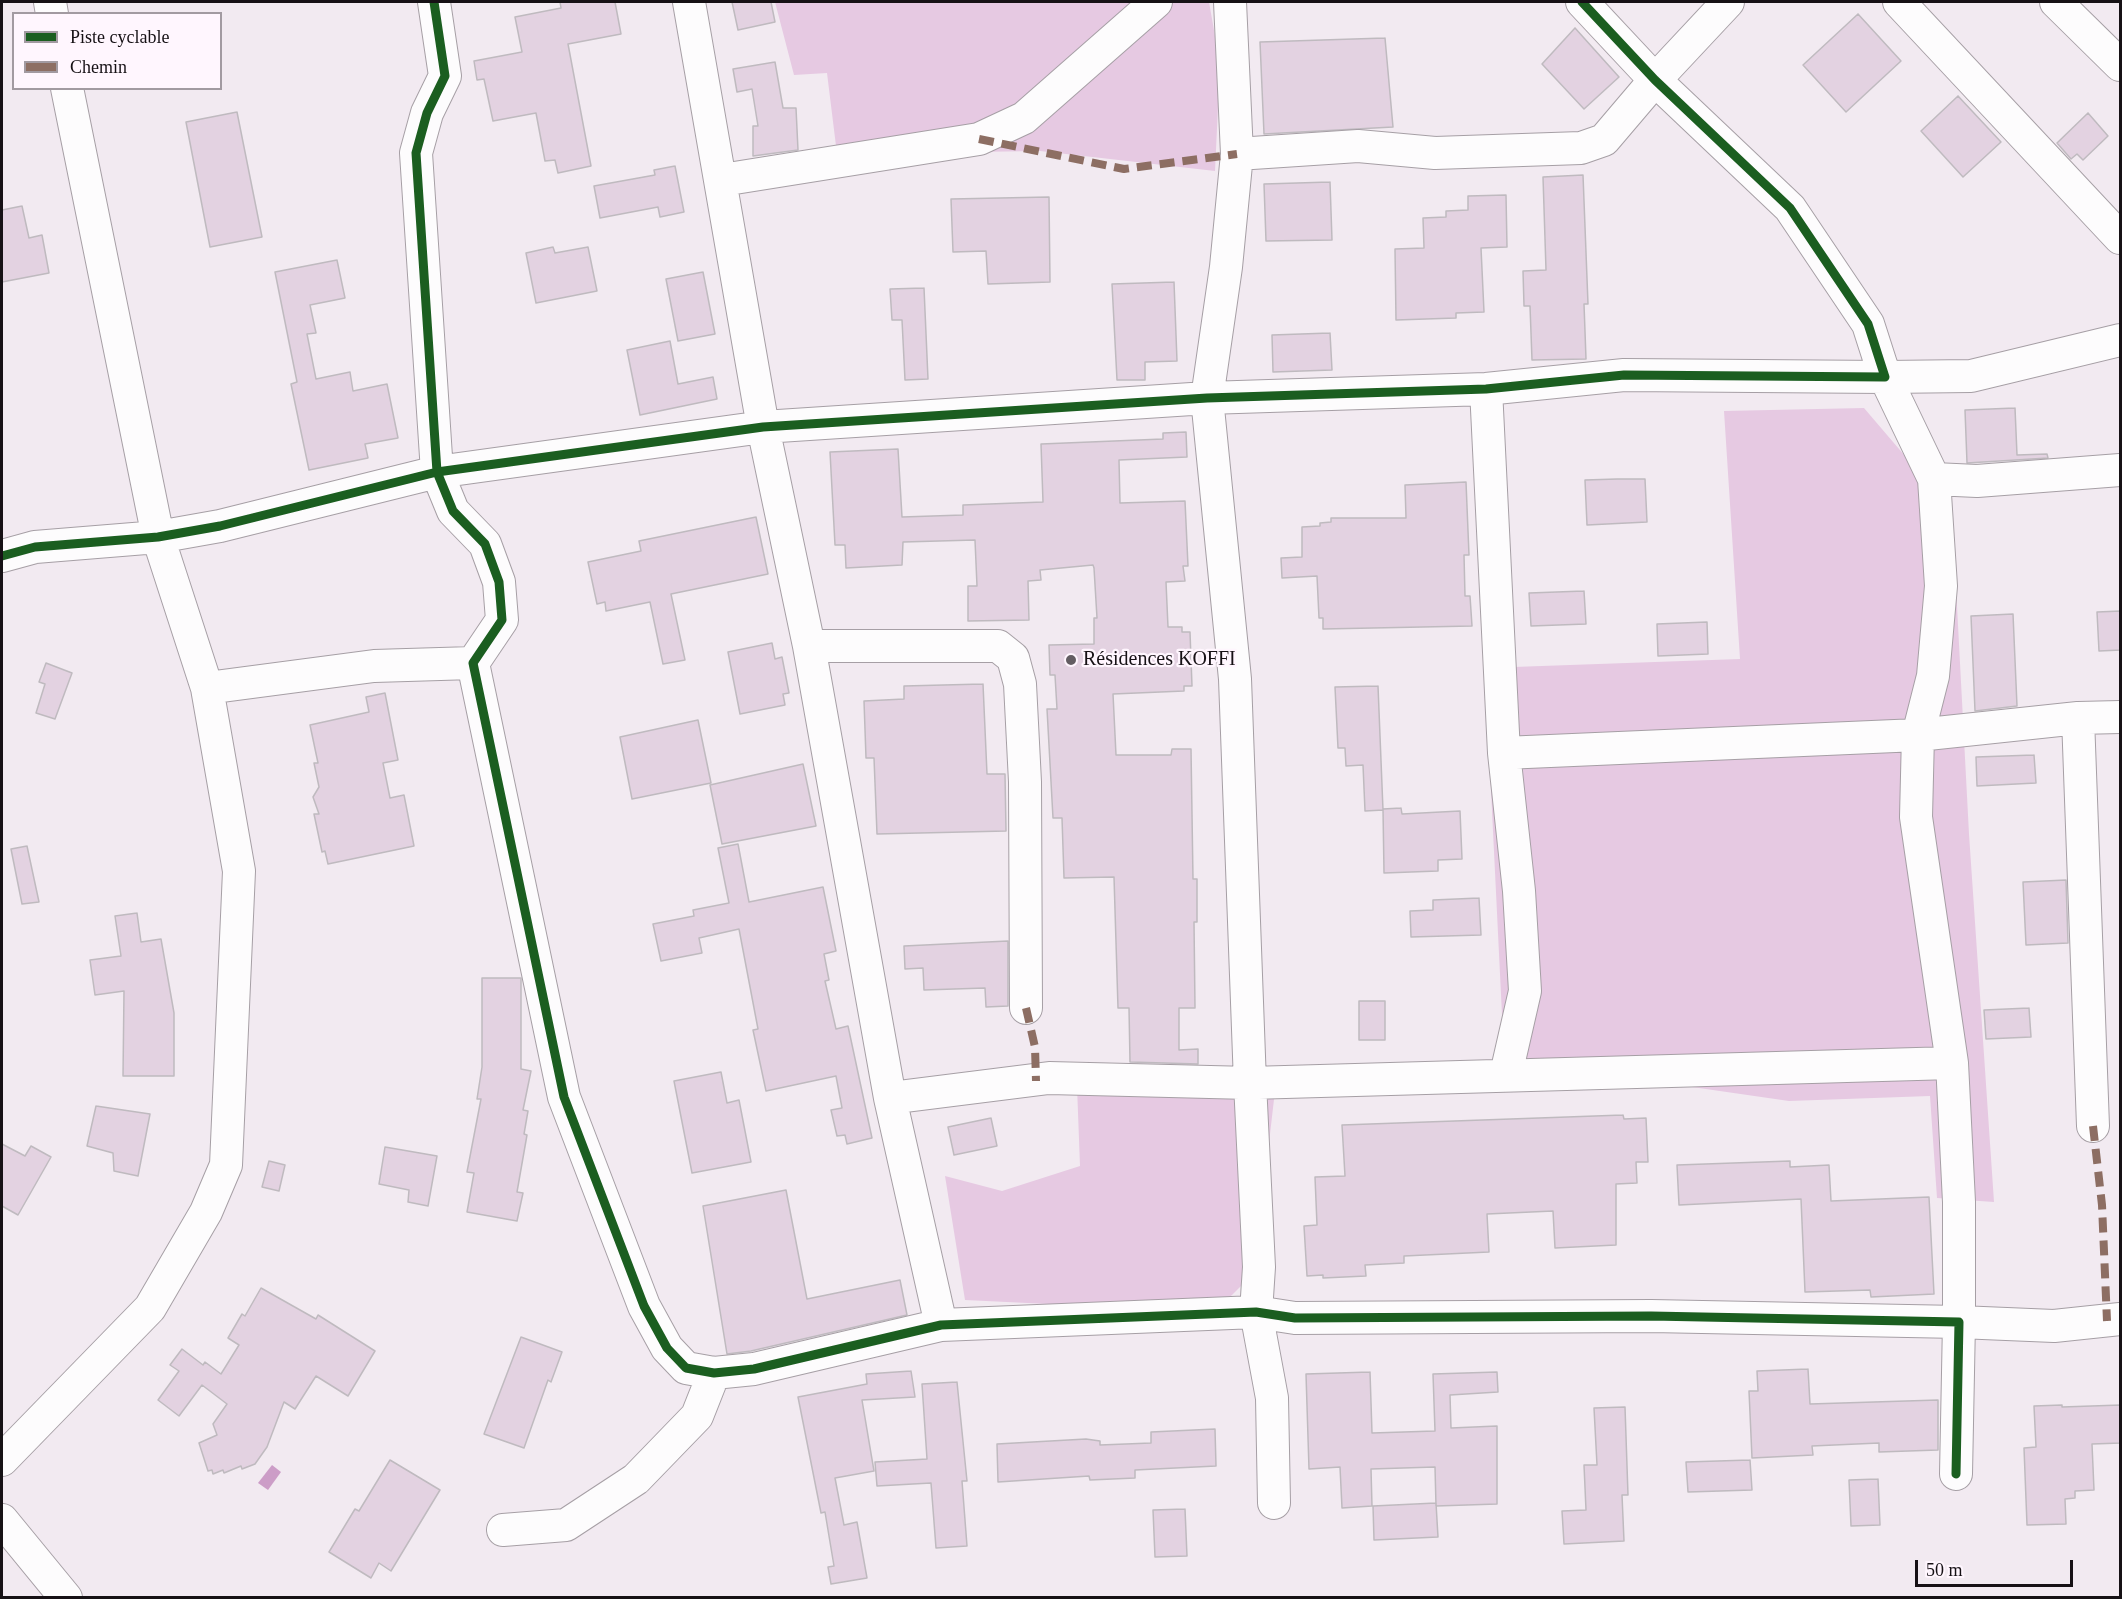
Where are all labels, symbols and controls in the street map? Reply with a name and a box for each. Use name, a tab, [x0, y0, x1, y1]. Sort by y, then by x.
legend	[12, 12, 222, 90]
text: Piste cyclable	[70, 27, 169, 47]
text: Chemin	[70, 57, 127, 77]
place label: Résidences KOFFI	[1083, 648, 1236, 672]
marker: Résidences KOFFI	[1064, 653, 1078, 667]
scale bar	[1918, 1548, 2076, 1586]
text: 50 m	[1926, 1560, 1963, 1580]

